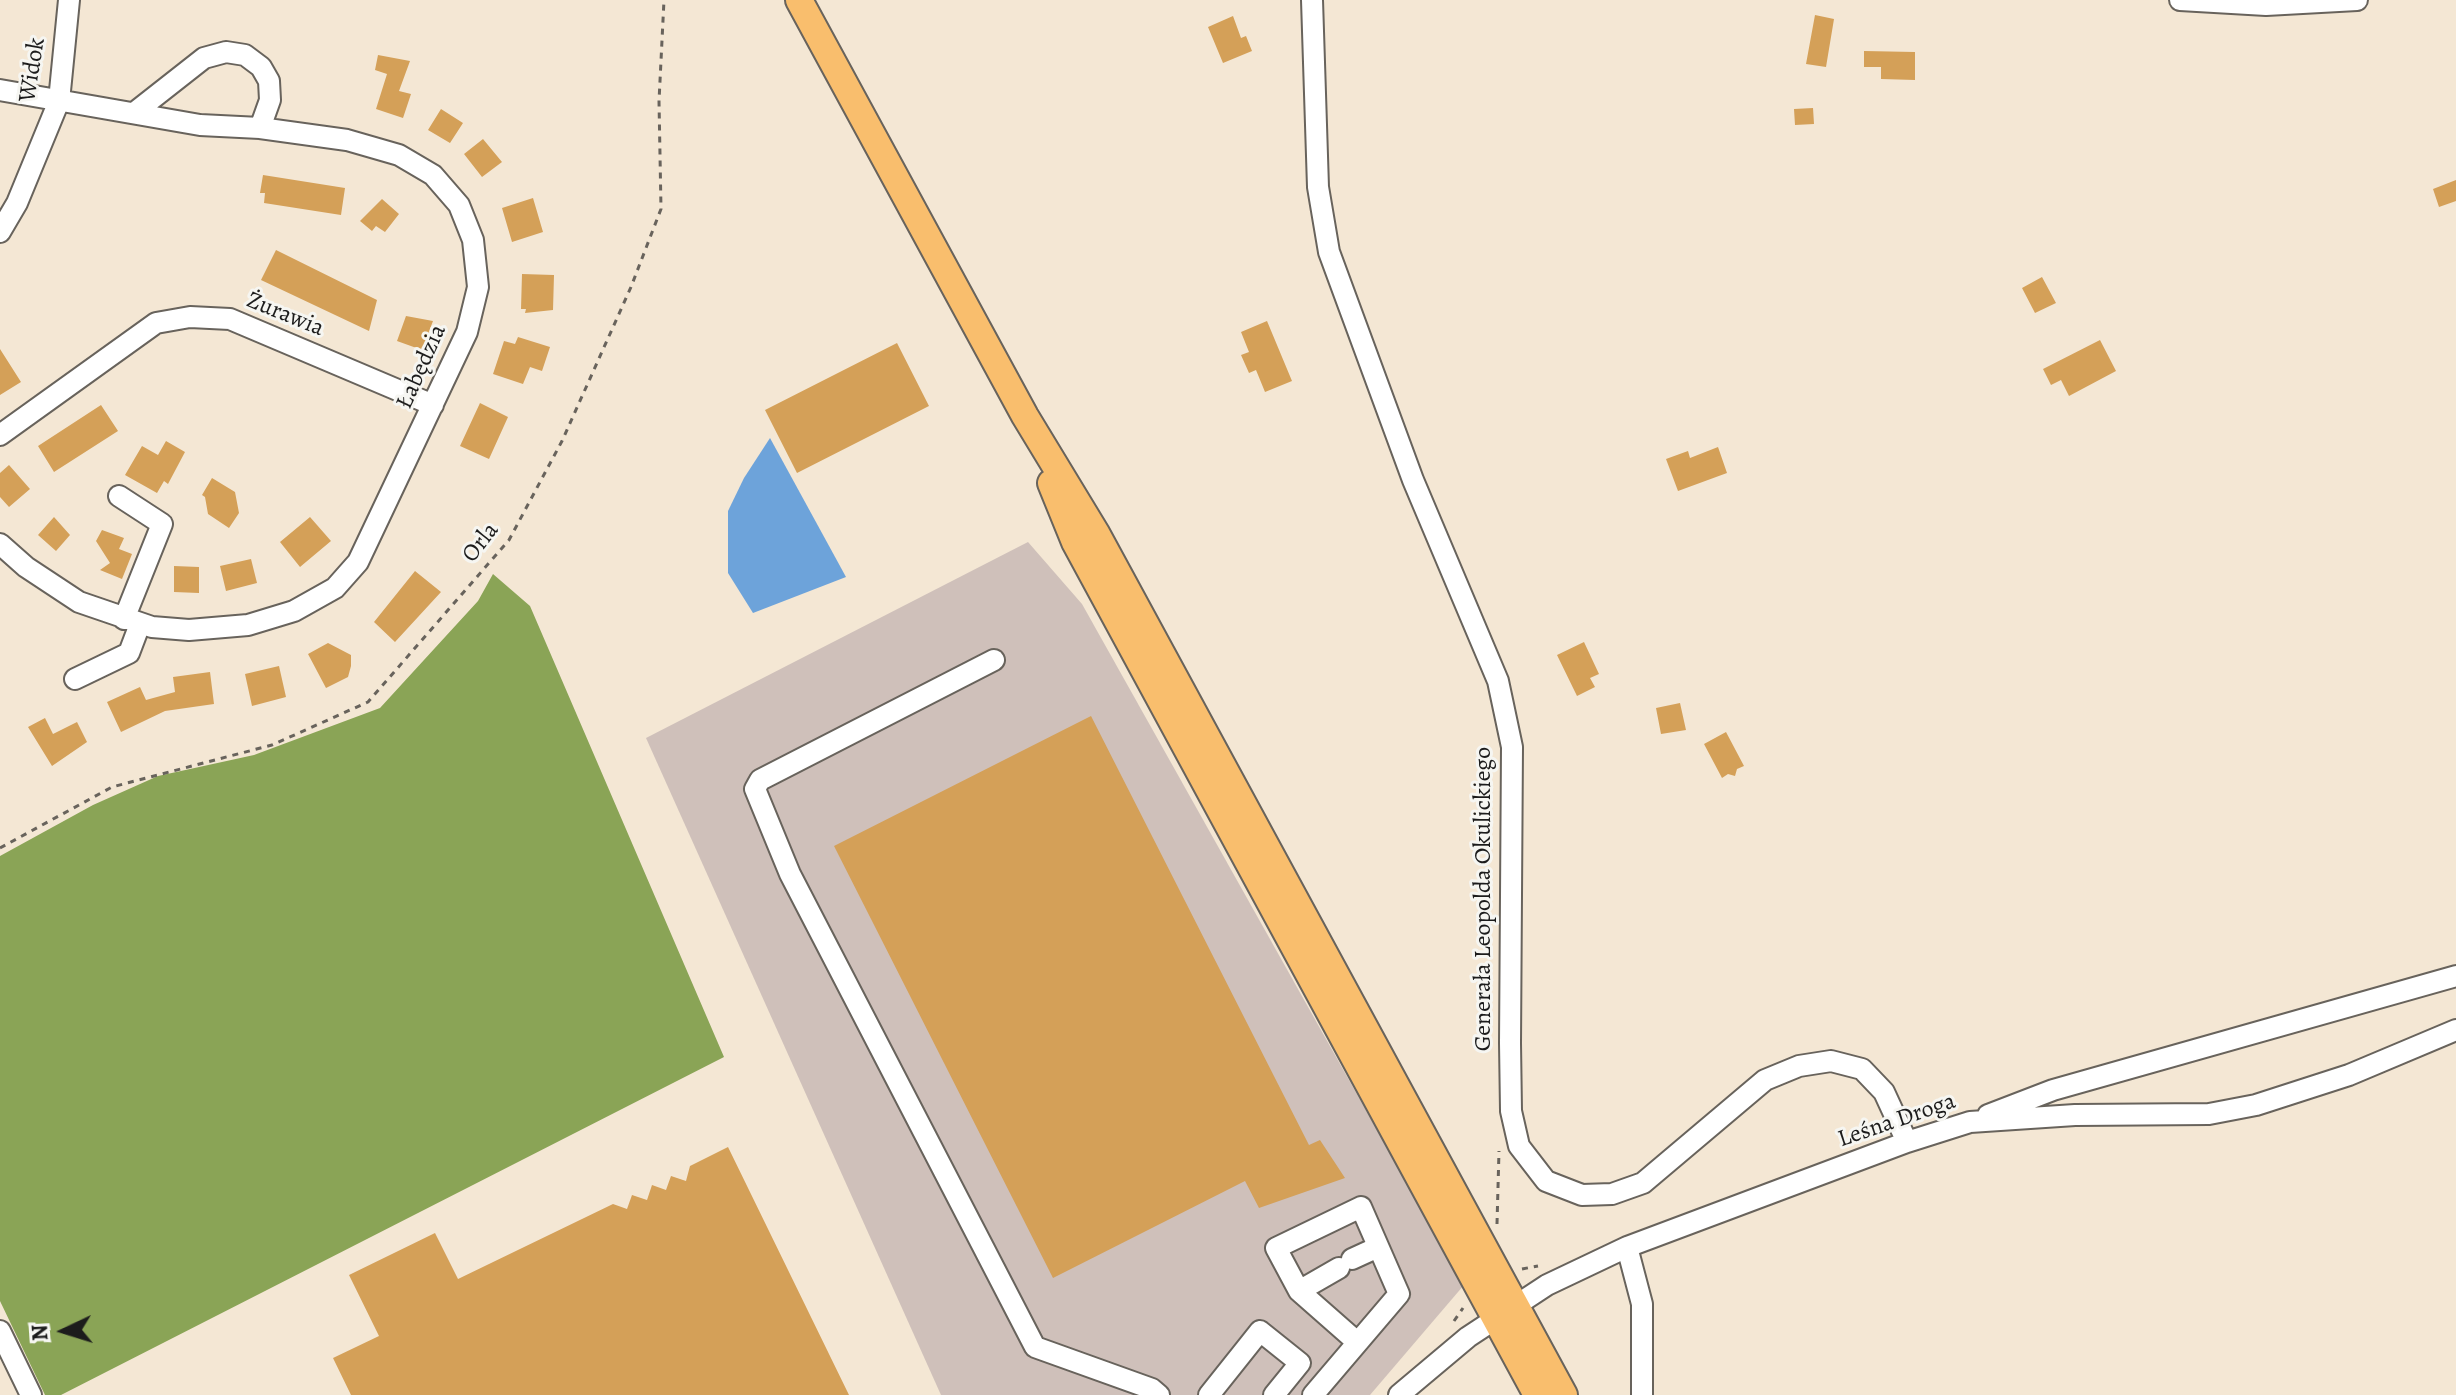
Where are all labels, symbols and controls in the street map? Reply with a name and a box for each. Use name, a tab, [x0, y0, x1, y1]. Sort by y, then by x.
street label: Widok	[14, 36, 52, 104]
street label: Żurawia	[242, 286, 328, 344]
street label: Łabędzia	[391, 320, 453, 414]
street label: Orla	[456, 517, 506, 569]
street label: Generała Leopolda Okulickiego	[1470, 747, 1498, 1051]
street label: Leśna Droga	[1834, 1087, 1960, 1155]
north arrow	[24, 1291, 104, 1371]
text: N	[25, 1324, 56, 1342]

